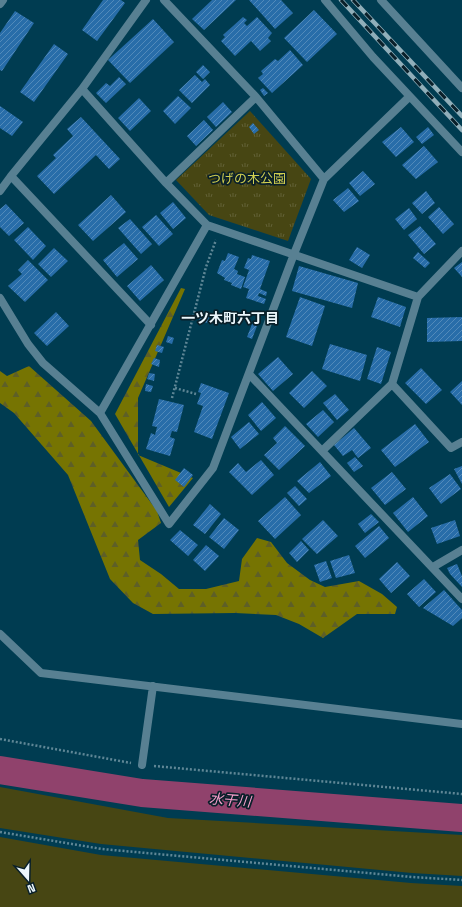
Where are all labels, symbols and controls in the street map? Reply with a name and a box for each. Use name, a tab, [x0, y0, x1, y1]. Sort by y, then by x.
park label: つげの木公園	[208, 170, 286, 187]
district label: 一ツ木町六丁目	[181, 309, 279, 327]
water label: 水干川	[208, 789, 254, 811]
north arrow	[8, 859, 48, 899]
text: N	[26, 881, 37, 896]

